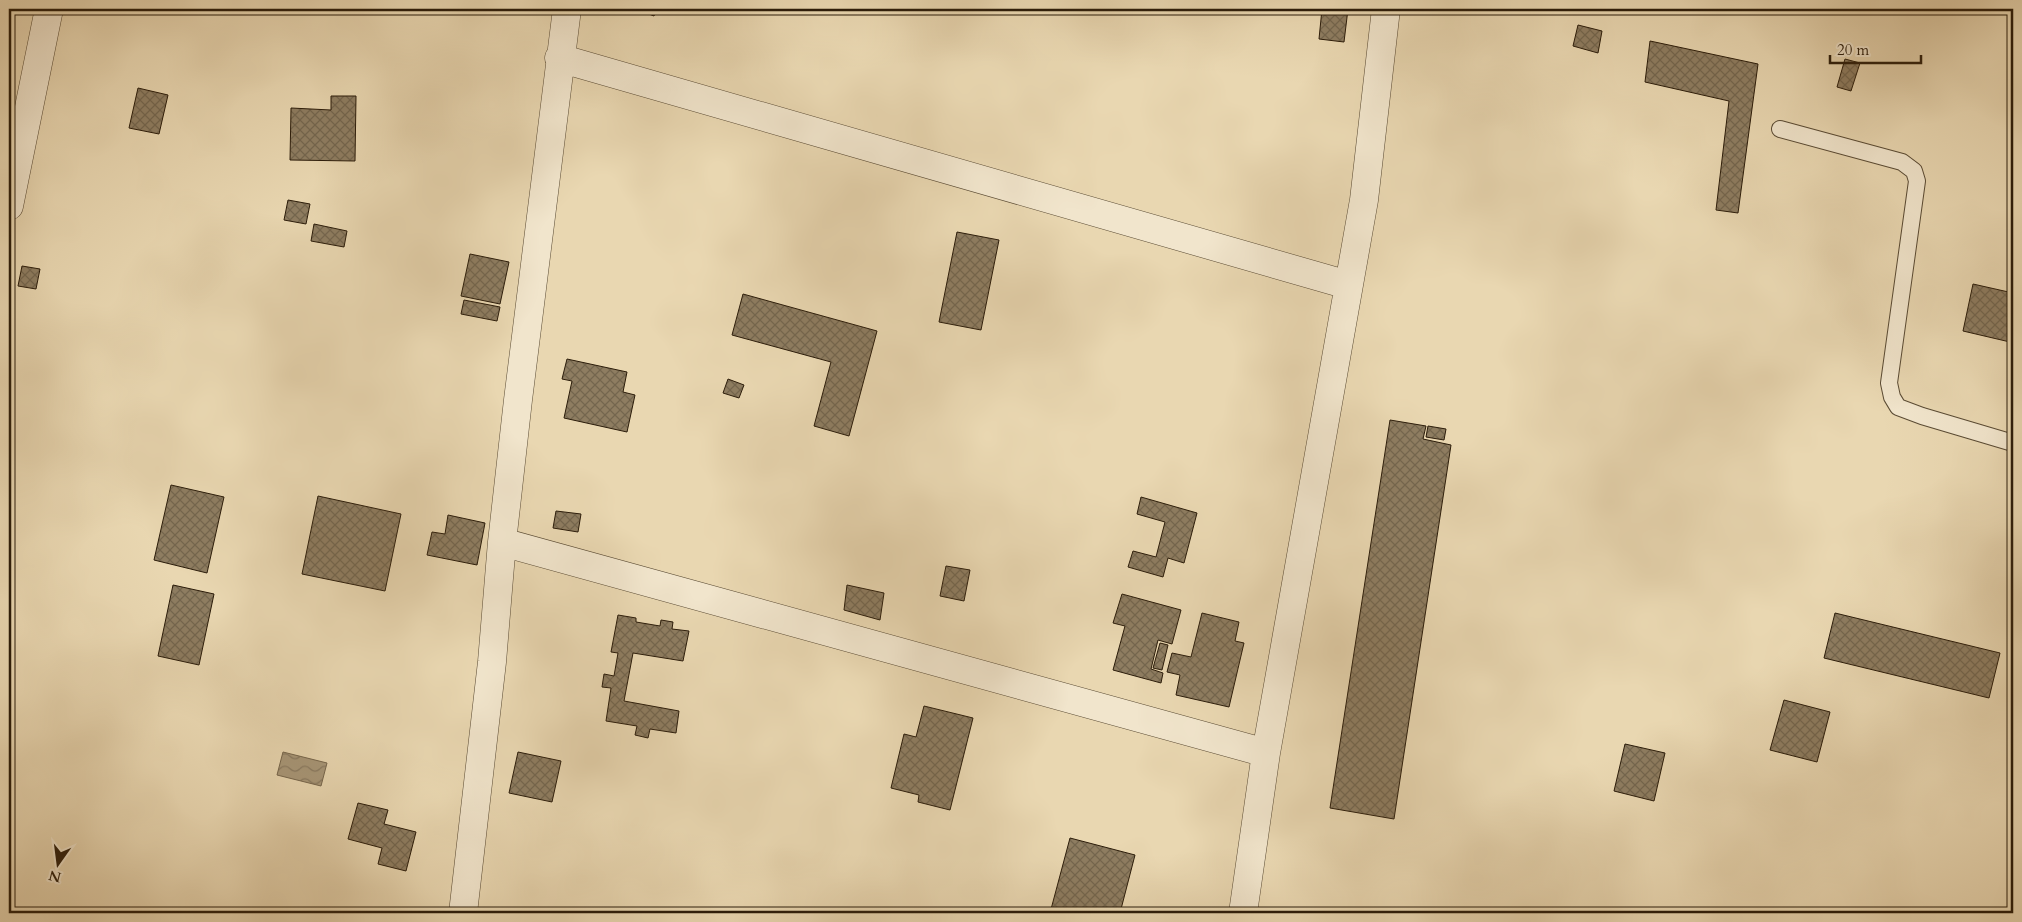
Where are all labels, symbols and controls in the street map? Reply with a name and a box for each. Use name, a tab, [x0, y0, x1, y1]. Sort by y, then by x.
scale bar	[1830, 32, 1921, 64]
text: 20 m	[1837, 40, 1869, 60]
north arrow	[32, 840, 82, 890]
text: N	[47, 865, 63, 887]

